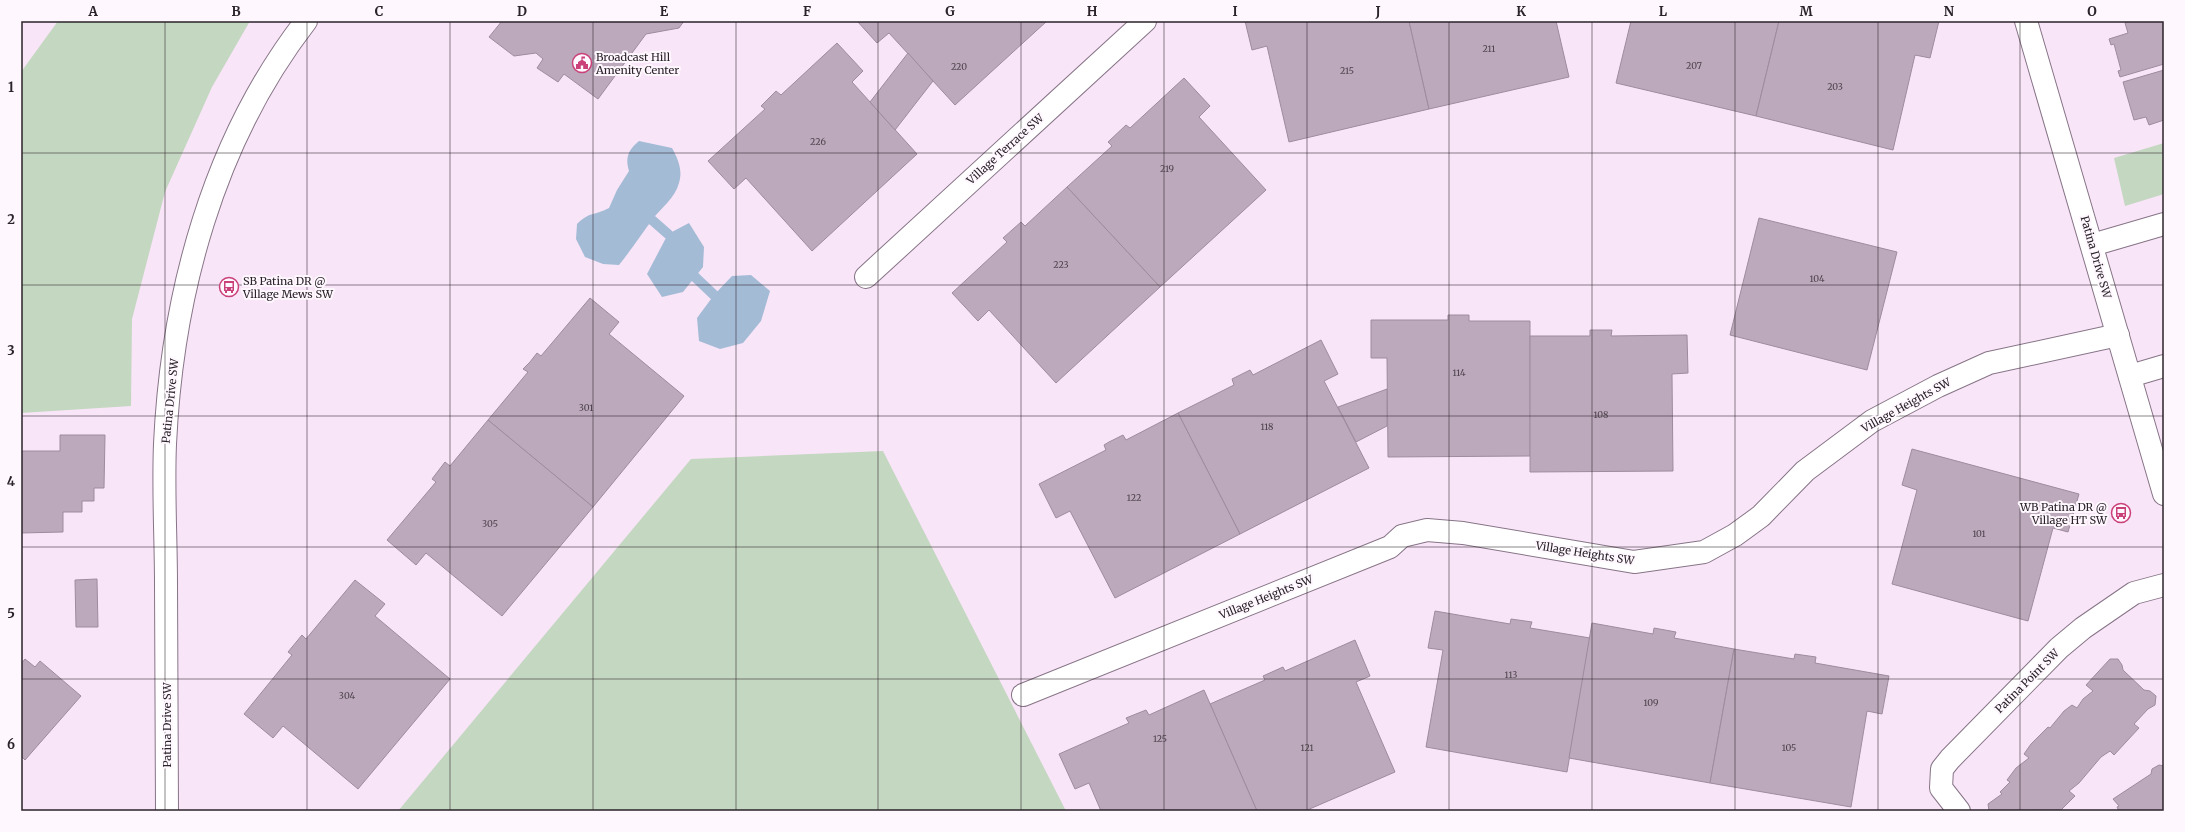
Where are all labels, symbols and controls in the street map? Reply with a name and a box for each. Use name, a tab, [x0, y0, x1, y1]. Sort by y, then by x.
text: A	[87, 3, 98, 20]
text: B	[231, 3, 241, 20]
text: C	[375, 3, 384, 20]
text: D	[517, 3, 527, 20]
text: E	[660, 3, 669, 20]
text: F	[803, 3, 811, 20]
text: G	[945, 3, 955, 20]
text: H	[1087, 3, 1098, 20]
text: I	[1232, 3, 1238, 20]
text: J	[1374, 3, 1381, 20]
text: K	[1516, 3, 1526, 20]
text: L	[1659, 3, 1668, 20]
text: M	[1799, 3, 1813, 20]
text: N	[1944, 3, 1955, 20]
text: O	[2087, 3, 2097, 20]
house number: 211	[1483, 43, 1495, 54]
place label: Broadcast Hill Amenity Center	[595, 50, 679, 77]
public building icon: Broadcast Hill Amenity Center	[571, 52, 593, 74]
house number: 207	[1686, 60, 1702, 71]
house number: 220	[951, 61, 967, 72]
house number: 215	[1340, 65, 1354, 76]
text: 1	[8, 79, 14, 96]
house number: 203	[1827, 81, 1843, 92]
street label: Village Terrace SW	[963, 110, 1047, 188]
house number: 226	[810, 136, 826, 147]
house number: 219	[1160, 163, 1174, 174]
text: 2	[7, 211, 15, 228]
street label: Patina Drive SW	[2078, 214, 2115, 301]
house number: 223	[1053, 259, 1069, 270]
house number: 104	[1810, 273, 1825, 284]
place label: SB Patina DR @ Village Mews SW	[242, 274, 334, 301]
bus stop icon: SB Patina DR @ Village Mews SW	[218, 276, 240, 298]
text: 3	[7, 342, 15, 359]
street label: Patina Drive SW	[159, 357, 182, 444]
house number: 114	[1453, 367, 1466, 378]
street label: Village Heights SW	[1858, 374, 1954, 436]
house number: 301	[579, 402, 593, 413]
house number: 108	[1594, 409, 1608, 420]
house number: 118	[1261, 421, 1273, 432]
text: 4	[7, 473, 16, 490]
house number: 122	[1127, 492, 1141, 503]
place label: WB Patina DR @ Village HT SW	[2019, 500, 2108, 527]
bus stop icon: WB Patina DR @ Village HT SW	[2110, 502, 2132, 524]
house number: 305	[482, 518, 498, 529]
house number: 101	[1972, 528, 1986, 539]
street label: Village Heights SW	[1534, 538, 1636, 568]
street label: Village Heights SW	[1216, 571, 1316, 623]
text: 5	[7, 605, 15, 622]
street label: Patina Point SW	[1992, 645, 2063, 716]
house number: 113	[1505, 669, 1517, 680]
street label: Patina Drive SW	[160, 681, 174, 768]
house number: 304	[339, 690, 356, 701]
house number: 109	[1644, 697, 1658, 708]
house number: 125	[1153, 733, 1167, 744]
text: 6	[7, 736, 15, 753]
house number: 121	[1300, 742, 1314, 753]
house number: 105	[1782, 742, 1796, 753]

